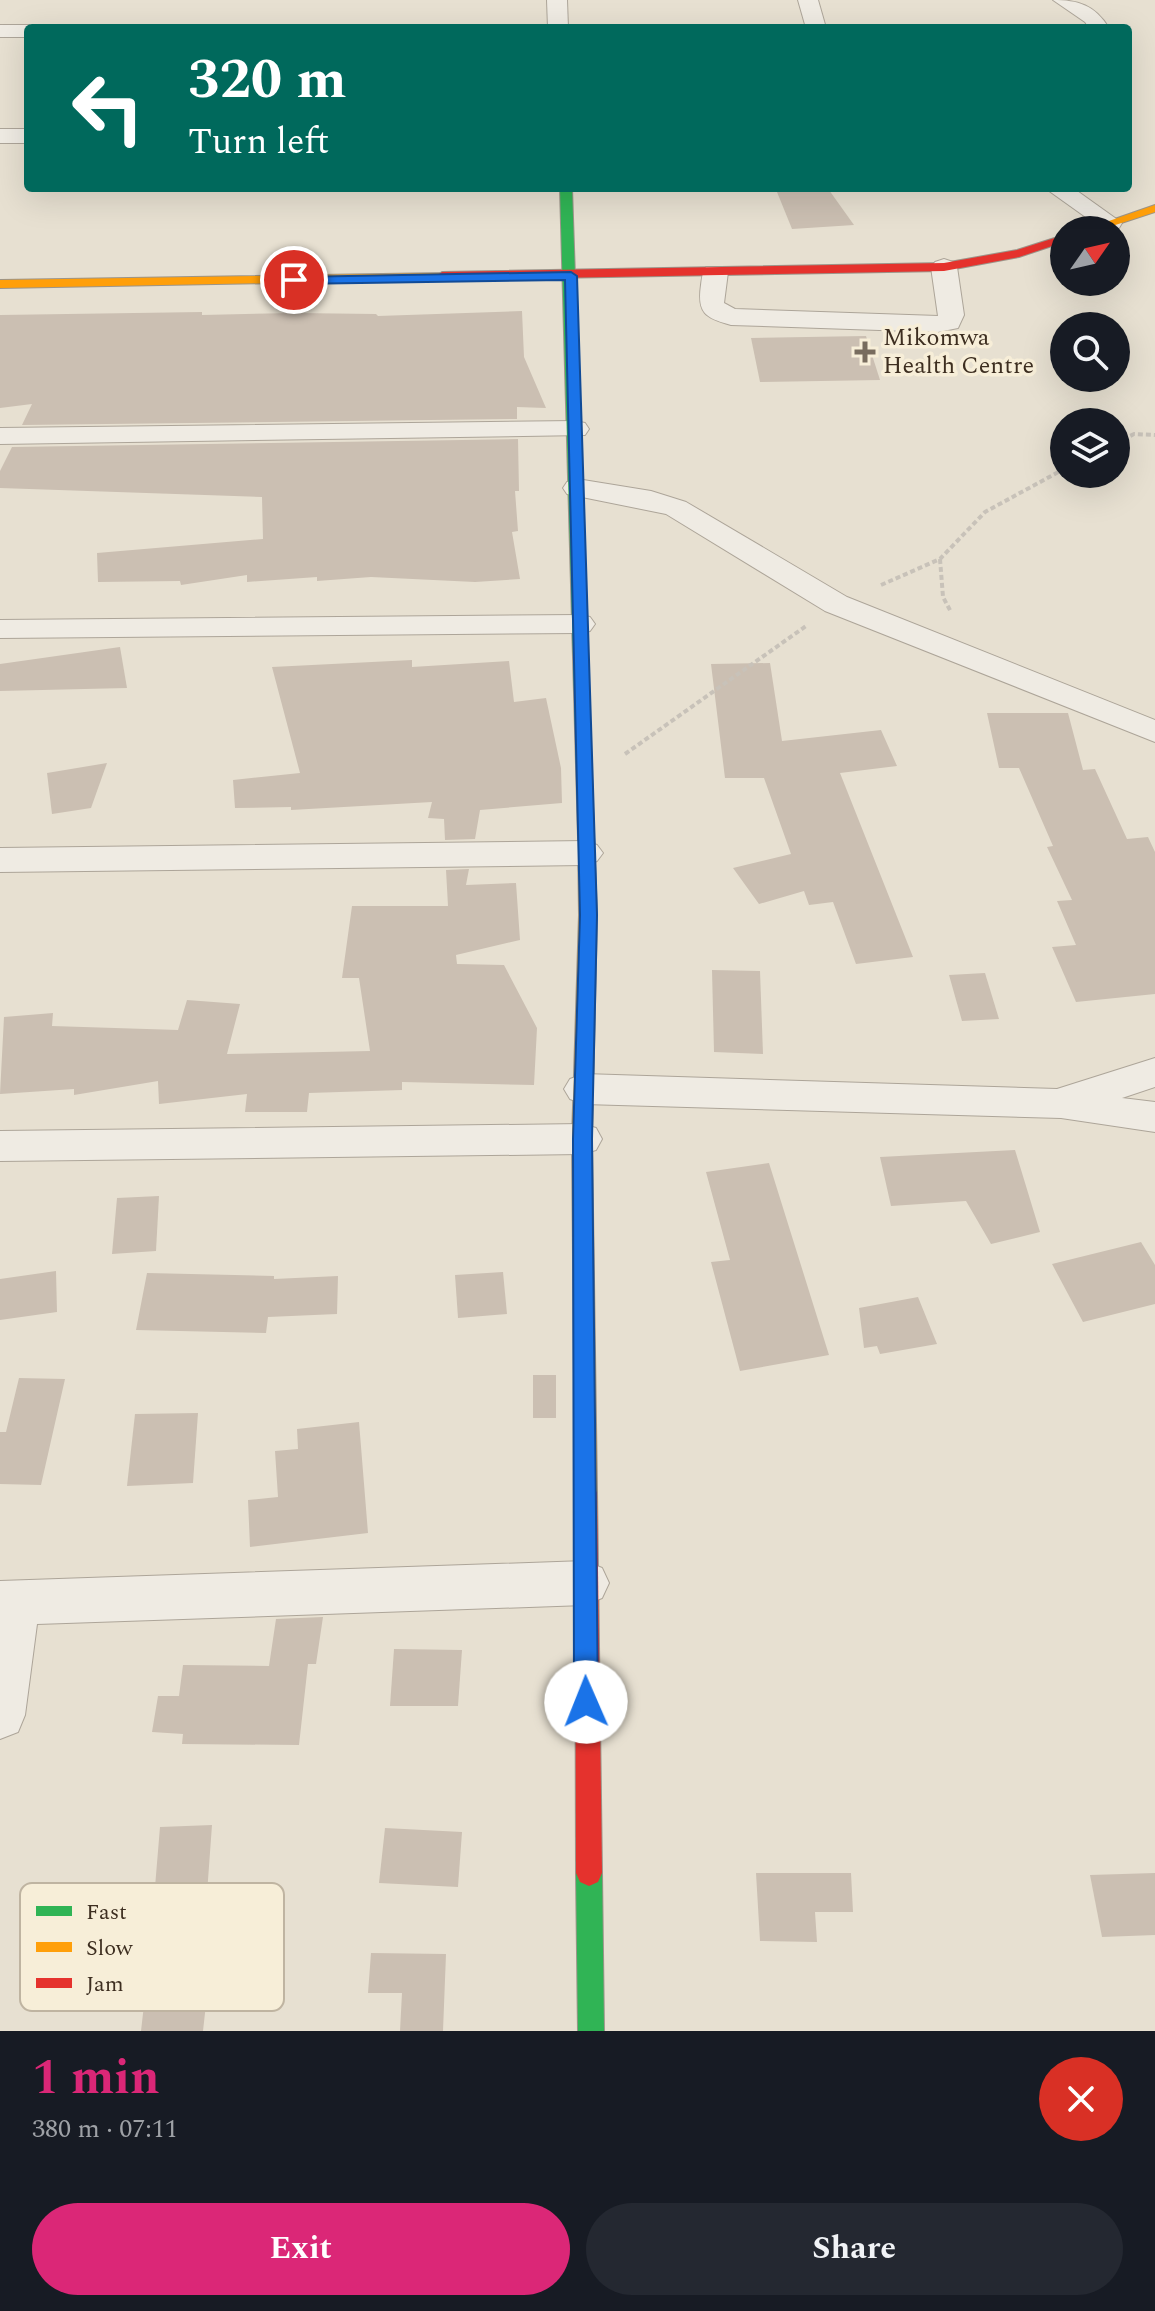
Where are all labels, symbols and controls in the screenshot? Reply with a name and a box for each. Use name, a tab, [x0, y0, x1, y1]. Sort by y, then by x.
text: 320 m	[188, 38, 347, 123]
icon: left	[56, 56, 160, 160]
text: Turn left	[188, 115, 329, 170]
north arrow	[1050, 216, 1130, 296]
map controls	[1050, 216, 1130, 488]
pin	[260, 246, 328, 314]
icon: arrive	[272, 258, 316, 302]
button: search	[1050, 312, 1130, 392]
place label: Mikomwa Health Centre	[883, 320, 1034, 384]
marker: Mikomwa Health Centre	[854, 341, 876, 363]
button: layers	[1050, 408, 1130, 488]
position arrow	[544, 1660, 628, 1744]
legend	[20, 1883, 284, 2011]
text: Fast	[86, 1896, 127, 1929]
text: Slow	[86, 1932, 134, 1965]
text: Jam	[86, 1968, 124, 2001]
text: 1 min	[32, 2042, 160, 2115]
button: close	[1039, 2057, 1123, 2141]
text: 380 m · 07:11	[32, 2109, 178, 2149]
button: Exit	[32, 2203, 570, 2295]
button: Share	[586, 2203, 1123, 2295]

